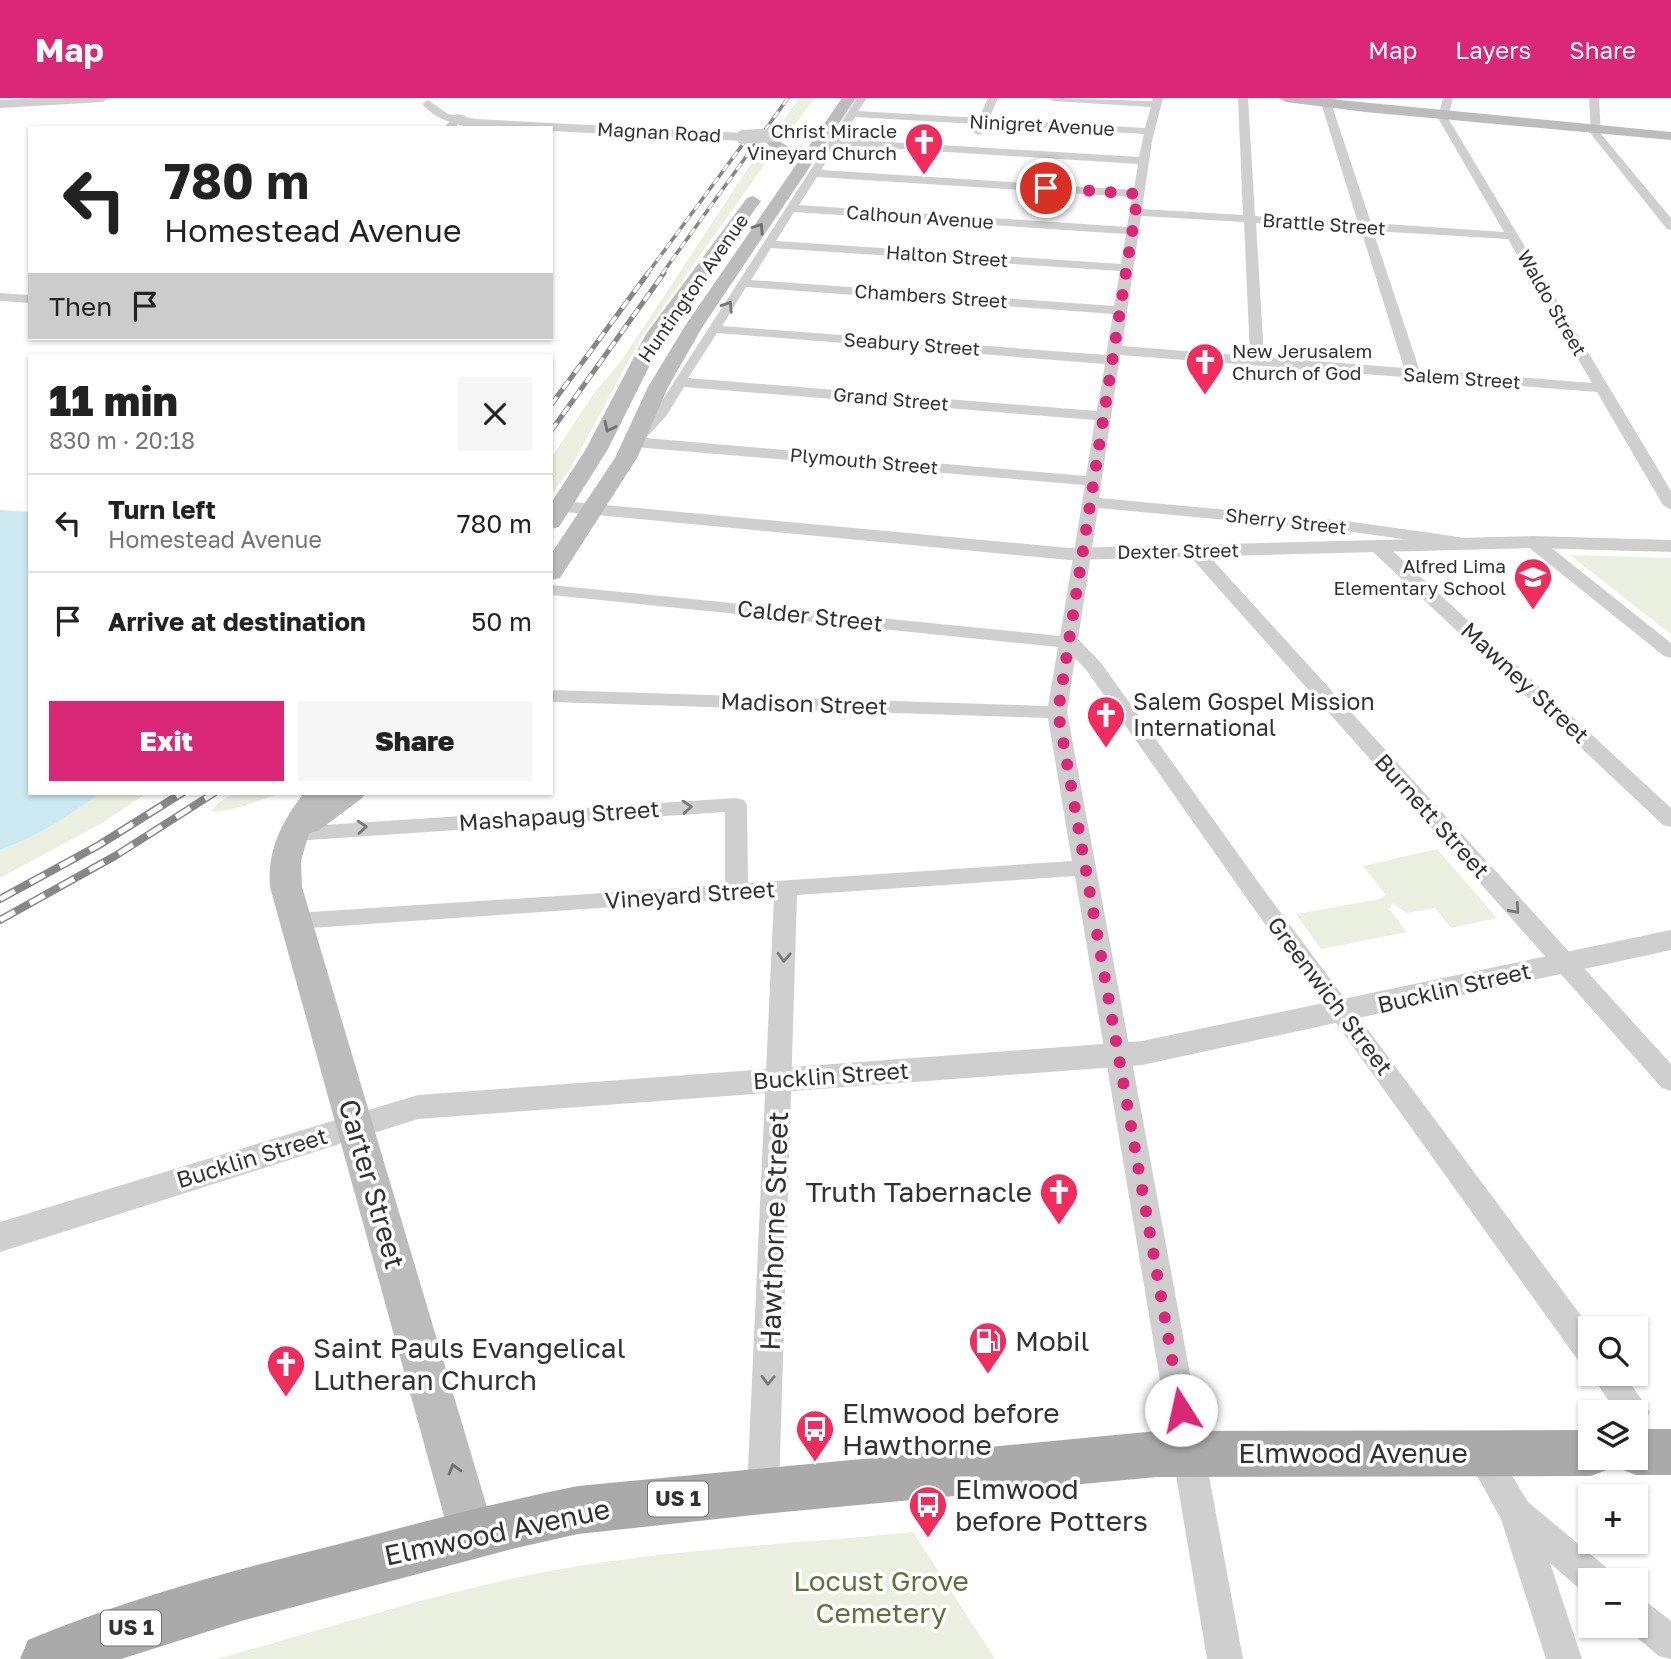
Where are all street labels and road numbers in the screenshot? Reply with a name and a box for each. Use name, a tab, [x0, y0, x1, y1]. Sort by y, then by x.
street label: Ninigret Avenue	[969, 109, 1115, 140]
street label: Magnan Road	[596, 117, 722, 146]
street label: Calhoun Avenue	[845, 200, 995, 233]
street label: Brattle Street	[1262, 208, 1386, 239]
street label: Huntington Avenue	[633, 209, 752, 366]
street label: Halton Street	[885, 240, 1009, 271]
street label: Waldo Street	[1513, 246, 1592, 360]
street label: Chambers Street	[854, 279, 1008, 312]
street label: Seabury Street	[843, 327, 981, 360]
street label: Salem Street	[1403, 362, 1522, 393]
street label: Grand Street	[832, 382, 950, 415]
street label: Plymouth Street	[789, 443, 939, 478]
street label: Sherry Street	[1224, 503, 1348, 538]
street label: Dexter Street	[1117, 538, 1239, 563]
street label: Calder Street	[736, 593, 884, 637]
street label: Mawney Street	[1456, 616, 1596, 749]
street label: Madison Street	[720, 686, 888, 720]
street label: Burnett Street	[1370, 747, 1496, 883]
street label: Mashapaug Street	[458, 794, 660, 836]
street label: Vineyard Street	[604, 874, 776, 914]
street label: Greenwich Street	[1262, 911, 1399, 1080]
street label: Bucklin Street	[1374, 956, 1533, 1018]
street label: Bucklin Street	[752, 1056, 910, 1094]
street label: Carter Street	[333, 1095, 412, 1272]
street label: Hawthorne Street	[753, 1111, 794, 1351]
street label: Bucklin Street	[173, 1121, 331, 1193]
street label: Elmwood Avenue	[1238, 1436, 1468, 1469]
road number: US 1	[648, 1482, 708, 1516]
street label: Elmwood Avenue	[381, 1492, 613, 1572]
road number: US 1	[101, 1610, 161, 1646]

